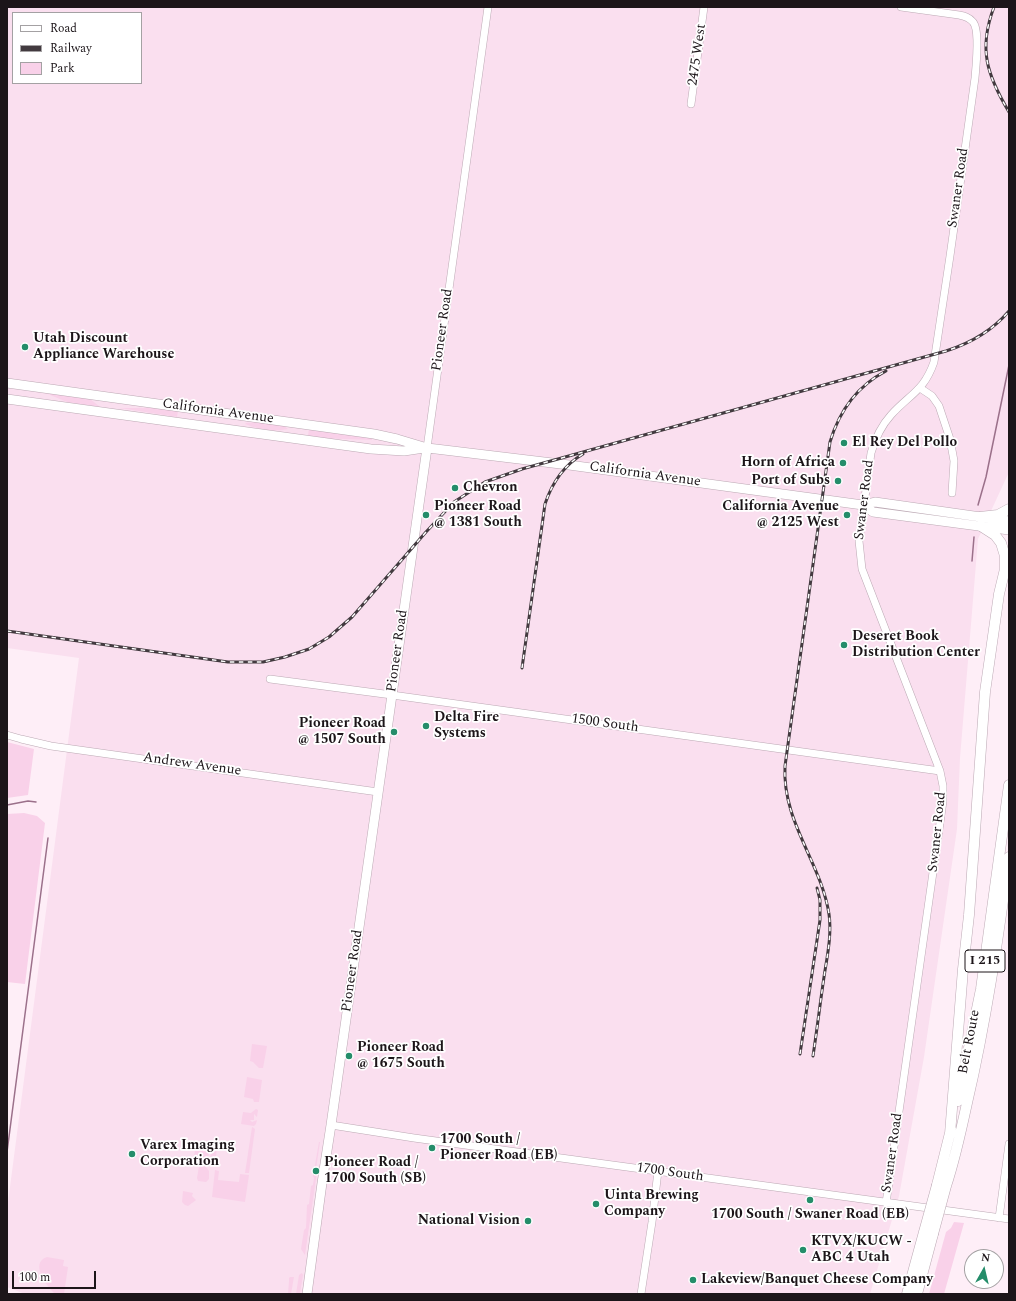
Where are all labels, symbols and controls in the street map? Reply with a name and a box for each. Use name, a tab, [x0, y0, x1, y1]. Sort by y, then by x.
legend	[12, 12, 142, 84]
text: Road	[50, 19, 77, 38]
street label: 2475 West	[685, 23, 711, 87]
text: Railway	[50, 39, 92, 58]
text: Park	[50, 59, 75, 78]
street label: Swaner Road	[945, 147, 973, 229]
street label: Pioneer Road	[429, 288, 457, 372]
place label: Utah Discount Appliance Warehouse	[33, 331, 174, 364]
marker: Utah Discount Appliance Warehouse	[20, 342, 30, 352]
street label: California Avenue	[161, 396, 275, 428]
place label: El Rey Del Pollo	[852, 435, 957, 451]
marker: El Rey Del Pollo	[839, 438, 849, 448]
place label: Horn of Africa	[741, 455, 835, 471]
marker: Horn of Africa	[838, 458, 848, 468]
street label: California Avenue	[588, 459, 702, 491]
street label: Swaner Road	[852, 459, 878, 541]
place label: Port of Subs	[751, 473, 830, 489]
marker: Port of Subs	[833, 476, 843, 486]
place label: Chevron	[463, 480, 518, 496]
marker: Chevron	[450, 483, 460, 493]
place label: Pioneer Road @ 1381 South	[434, 499, 522, 532]
place label: California Avenue @ 2125 West	[722, 499, 839, 532]
marker: Pioneer Road @ 1381 South	[421, 510, 431, 520]
marker: California Avenue @ 2125 West	[842, 510, 852, 520]
street label: Pioneer Road	[384, 609, 412, 693]
place label: Deseret Book Distribution Center	[852, 629, 980, 662]
marker: Deseret Book Distribution Center	[839, 640, 849, 650]
place label: Delta Fire Systems	[434, 710, 499, 742]
street label: 1500 South	[570, 711, 640, 737]
place label: Pioneer Road @ 1507 South	[298, 716, 386, 748]
marker: Delta Fire Systems	[421, 721, 431, 731]
marker: Pioneer Road @ 1507 South	[389, 727, 399, 737]
street label: Andrew Avenue	[142, 750, 242, 780]
street label: Swaner Road	[925, 791, 951, 873]
street label: Pioneer Road	[339, 929, 367, 1013]
road number: I 215	[965, 950, 1005, 972]
street label: Belt Route	[956, 1008, 984, 1076]
place label: Pioneer Road @ 1675 South	[357, 1040, 445, 1072]
marker: Pioneer Road @ 1675 South	[344, 1051, 354, 1061]
street label: Swaner Road	[879, 1112, 907, 1194]
place label: 1700 South / Pioneer Road (EB)	[440, 1132, 557, 1164]
place label: Varex Imaging Corporation	[140, 1138, 235, 1170]
marker: 1700 South / Pioneer Road (EB)	[427, 1143, 437, 1153]
marker: Varex Imaging Corporation	[127, 1149, 137, 1159]
place label: Pioneer Road / 1700 South (SB)	[324, 1155, 426, 1188]
street label: 1700 South	[635, 1160, 705, 1186]
marker: Pioneer Road / 1700 South (SB)	[311, 1166, 321, 1176]
place label: Uinta Brewing Company	[604, 1188, 699, 1220]
marker: 1700 South / Swaner Road (EB)	[805, 1195, 815, 1205]
marker: Uinta Brewing Company	[591, 1199, 601, 1209]
place label: 1700 South / Swaner Road (EB)	[711, 1207, 909, 1223]
place label: National Vision	[418, 1213, 520, 1229]
marker: National Vision	[523, 1216, 533, 1226]
place label: KTVX/KUCW - ABC 4 Utah	[811, 1234, 912, 1266]
marker: KTVX/KUCW - ABC 4 Utah	[798, 1245, 808, 1255]
north arrow	[964, 1249, 1004, 1289]
text: N	[980, 1249, 991, 1267]
scale bar	[14, 1263, 98, 1289]
text: 100 m	[19, 1268, 50, 1287]
place label: Lakeview/Banquet Cheese Company	[701, 1272, 933, 1288]
marker: Lakeview/Banquet Cheese Company	[688, 1275, 698, 1285]

